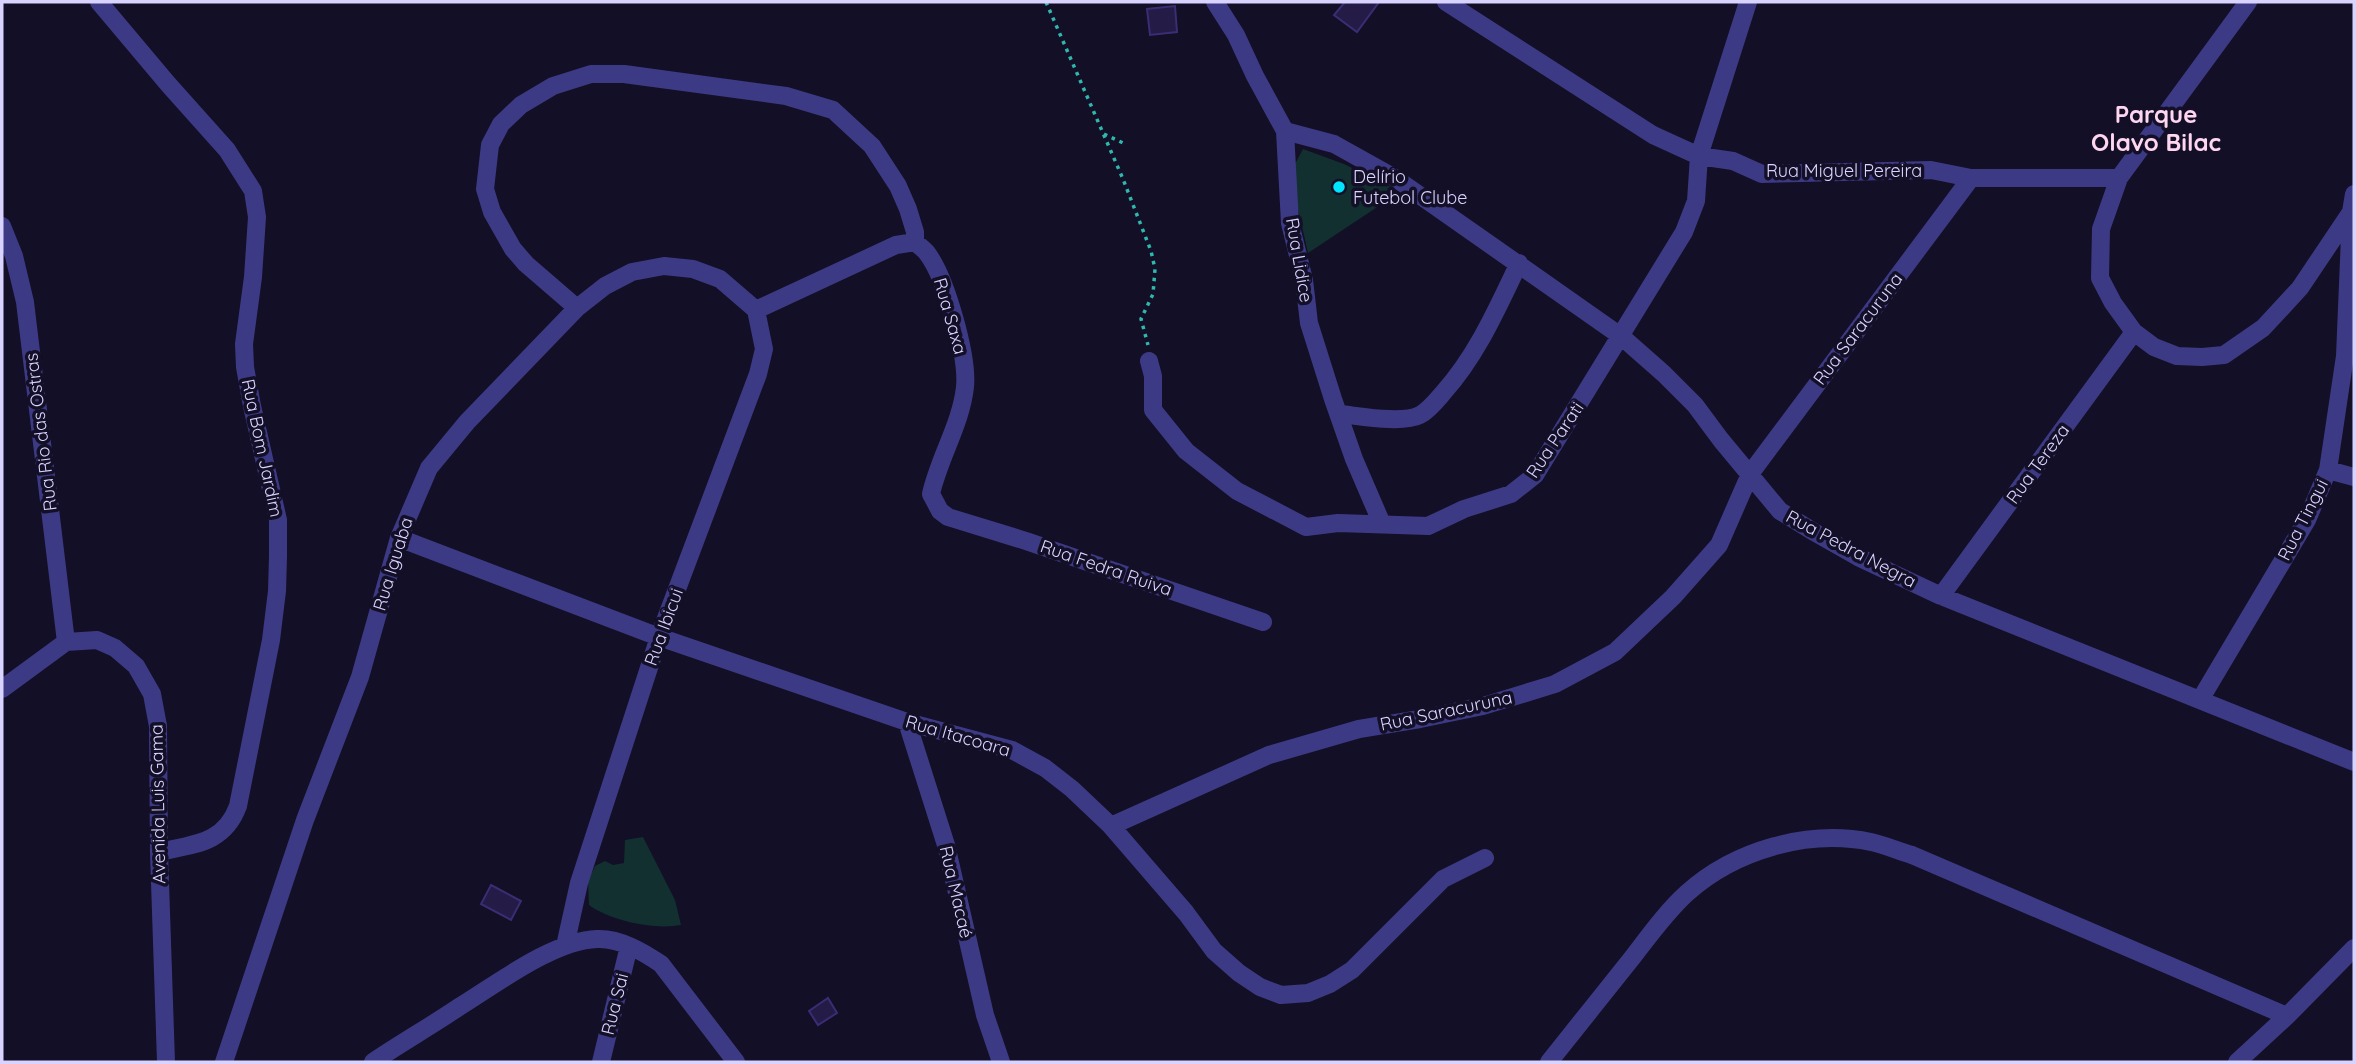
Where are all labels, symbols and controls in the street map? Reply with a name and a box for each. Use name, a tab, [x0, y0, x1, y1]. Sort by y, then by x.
district label: Parque Olavo Bilac	[2091, 99, 2221, 157]
street label: Rua Miguel Pereira	[1766, 159, 1922, 182]
place label: Delírio Futebol Clube	[1353, 165, 1467, 209]
marker: Delírio Futebol Clube	[1331, 179, 1347, 195]
street label: Rua Lidice	[1281, 216, 1318, 304]
street label: Rua Saracuruna	[1808, 268, 1907, 389]
street label: Rua Saxa	[929, 275, 972, 357]
street label: Rua Rio das Ostras	[19, 352, 62, 512]
street label: Rua Bom Jardim	[237, 377, 288, 519]
street label: Rua Parati	[1521, 397, 1588, 482]
street label: Rua Tereza	[2001, 419, 2074, 508]
street label: Rua Tingui	[2272, 475, 2333, 564]
street label: Rua Pedra Negra	[1782, 505, 1920, 593]
street label: Rua Iguaba	[367, 514, 418, 613]
street label: Rua Fedra Ruiva	[1037, 534, 1175, 601]
street label: Rua Ibicui	[639, 585, 688, 669]
street label: Rua Saracuruna	[1378, 685, 1514, 736]
street label: Rua Itacoara	[903, 710, 1013, 761]
street label: Avenida Luis Gama	[145, 724, 170, 884]
street label: Rua Macaé	[935, 843, 978, 940]
street label: Rua Sai	[596, 971, 633, 1037]

